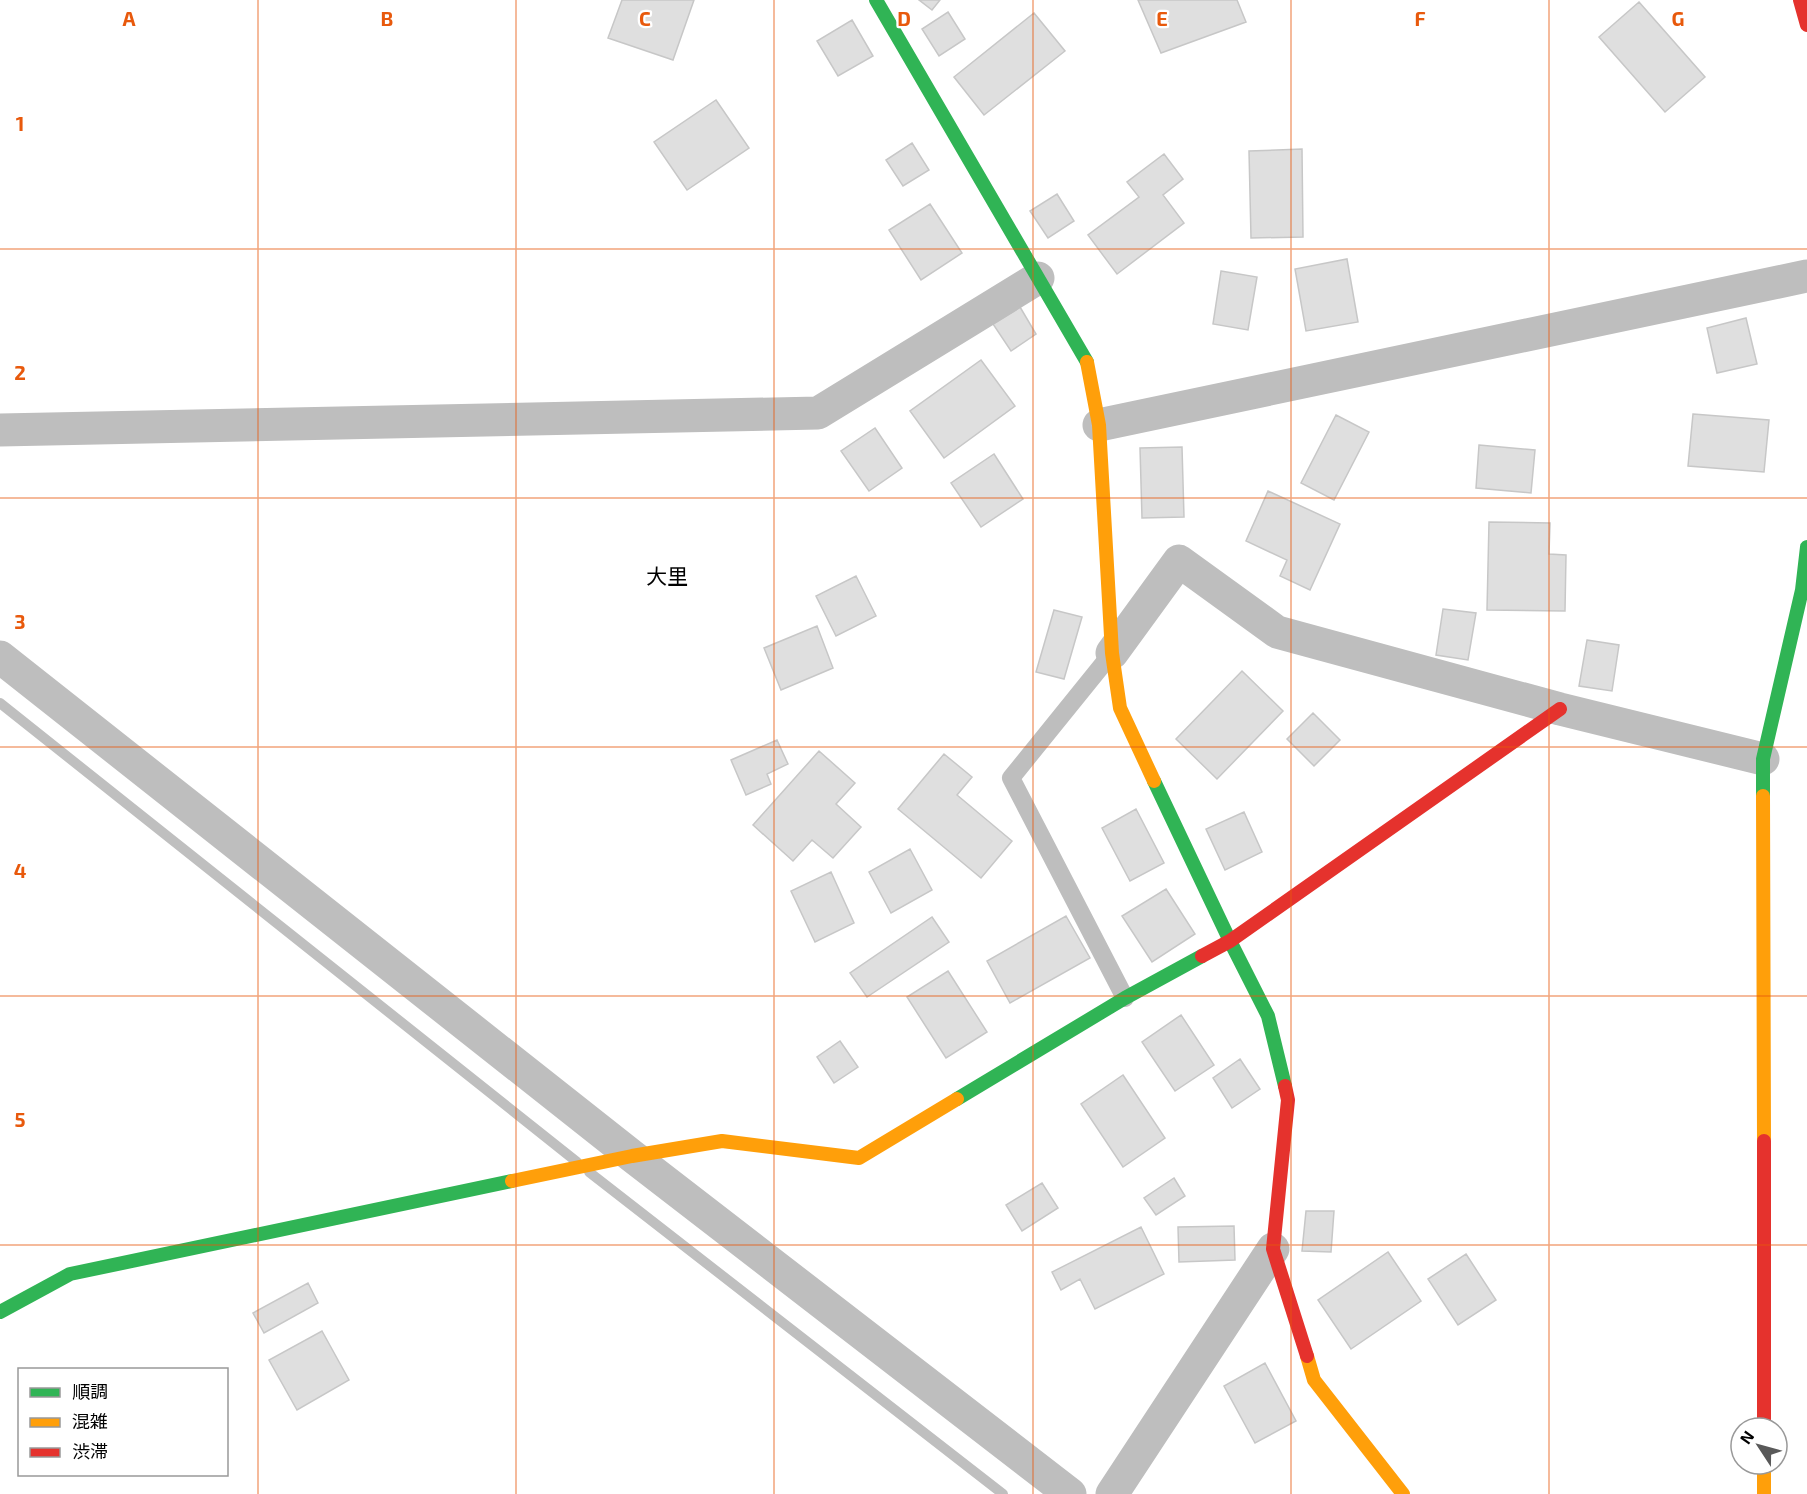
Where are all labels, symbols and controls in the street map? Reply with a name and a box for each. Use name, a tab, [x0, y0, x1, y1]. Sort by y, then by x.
text: A	[122, 6, 136, 30]
text: B	[381, 6, 393, 30]
text: C	[639, 6, 651, 30]
text: D	[897, 6, 911, 30]
text: E	[1156, 6, 1168, 30]
text: F	[1414, 6, 1426, 30]
text: G	[1672, 6, 1684, 30]
text: 1	[16, 111, 24, 135]
text: 2	[14, 360, 26, 384]
district label: 大里	[646, 563, 688, 588]
text: 3	[14, 609, 26, 633]
text: 4	[14, 858, 27, 882]
text: 5	[14, 1107, 26, 1131]
legend	[18, 1368, 228, 1476]
text: 順調	[72, 1380, 108, 1402]
text: 混雑	[72, 1410, 108, 1432]
north arrow	[1729, 1416, 1789, 1476]
text: N	[1735, 1427, 1758, 1447]
text: 渋滞	[72, 1440, 108, 1462]

